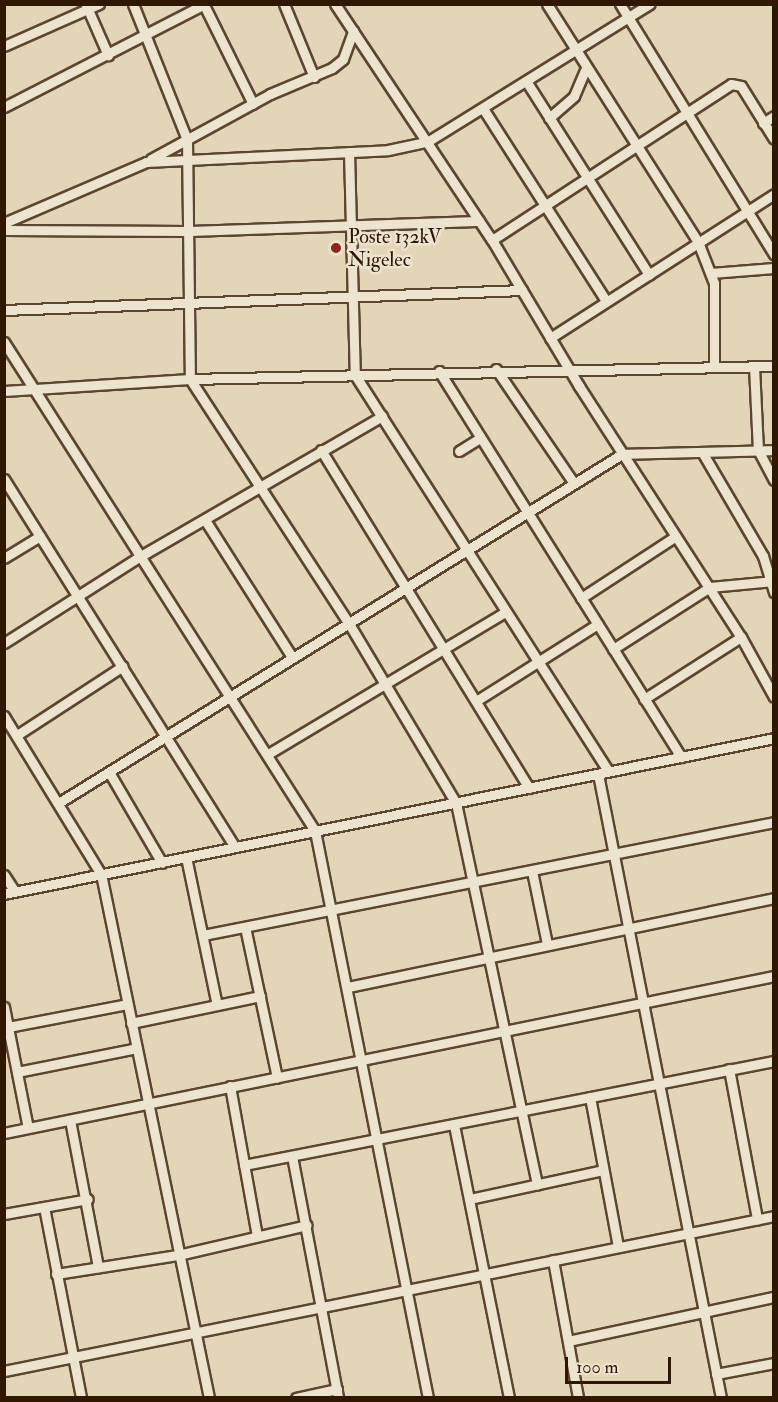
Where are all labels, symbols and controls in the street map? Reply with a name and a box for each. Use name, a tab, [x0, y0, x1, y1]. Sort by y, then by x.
place label: Poste 132kV Nigelec	[348, 225, 442, 272]
marker: Poste 132kV Nigelec	[329, 241, 343, 255]
scale bar	[568, 1345, 674, 1383]
text: 100 m	[576, 1356, 619, 1379]

